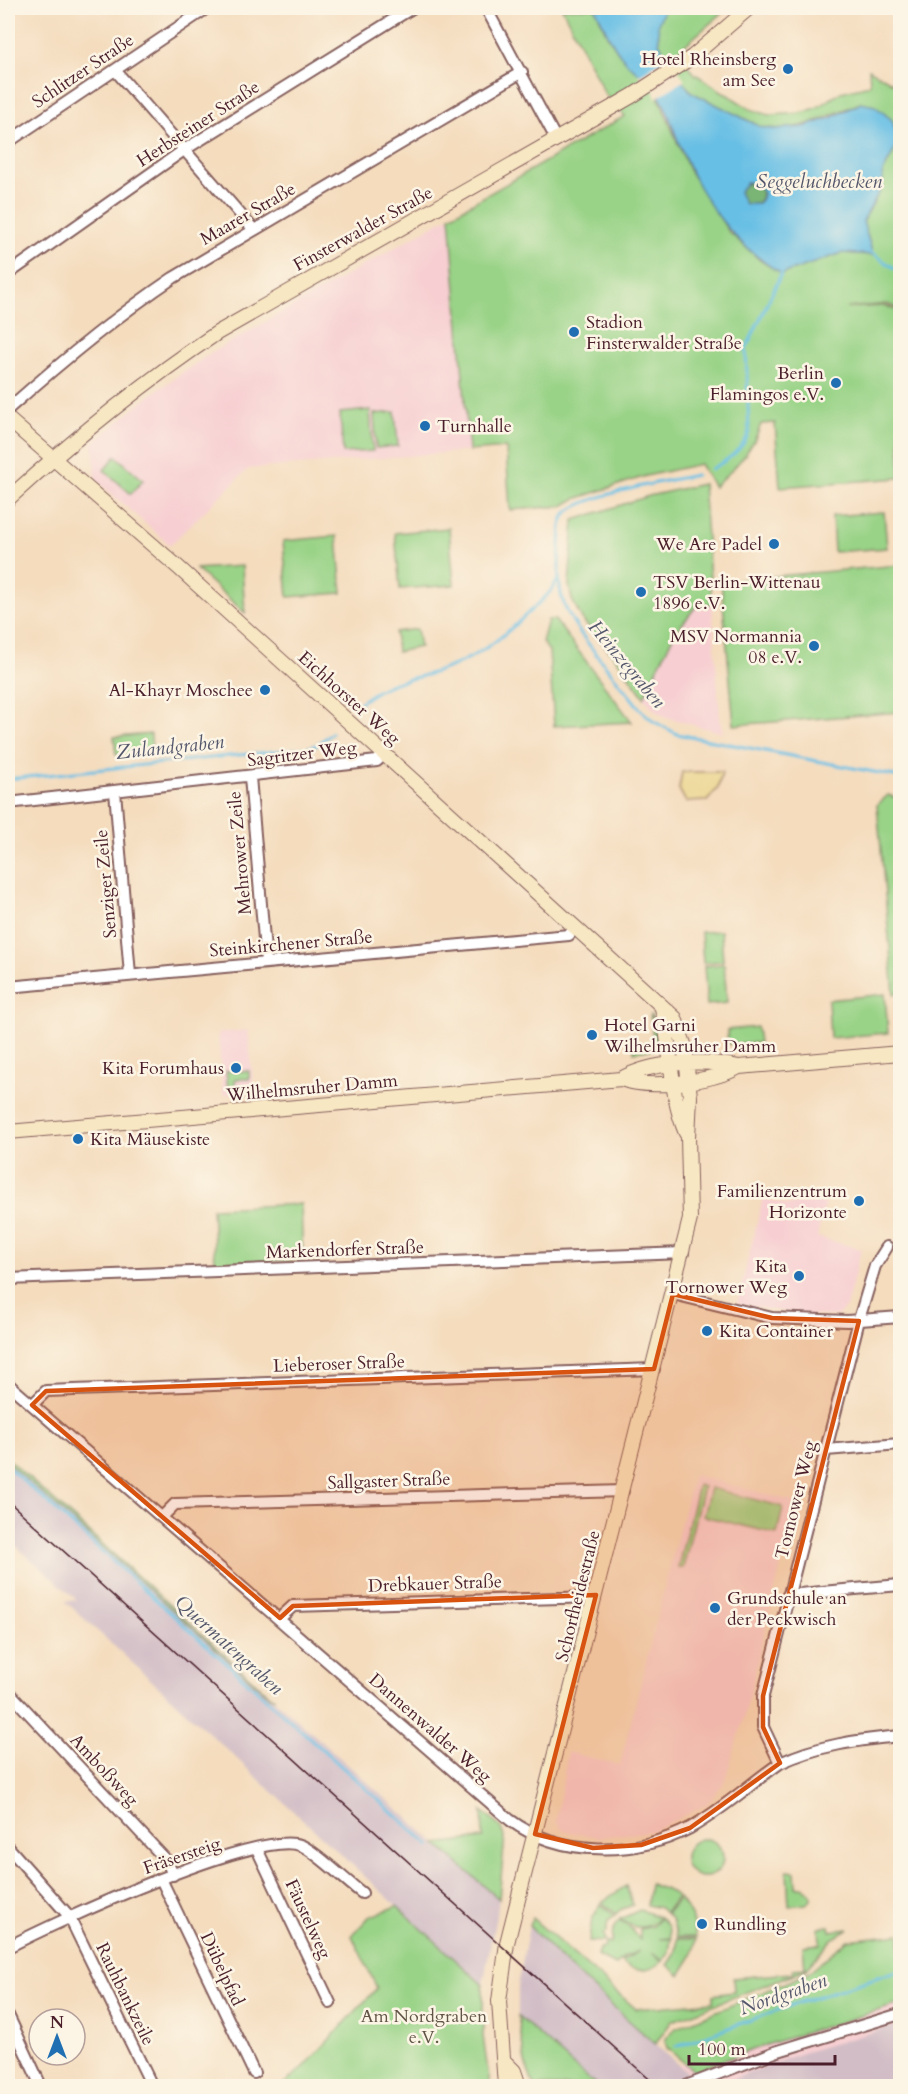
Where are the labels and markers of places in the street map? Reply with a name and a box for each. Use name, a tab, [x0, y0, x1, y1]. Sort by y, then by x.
place label: Hotel Rheinsberg am See	[642, 47, 777, 93]
marker: Hotel Rheinsberg am See	[781, 62, 795, 76]
place label: Stadion Finsterwalder Straße	[586, 310, 742, 356]
marker: Stadion Finsterwalder Straße	[567, 325, 581, 339]
place label: Berlin Flamingos e.V.	[710, 361, 825, 407]
marker: Berlin Flamingos e.V.	[829, 376, 843, 390]
place label: Turnhalle	[437, 414, 512, 439]
marker: Turnhalle	[418, 419, 432, 433]
place label: We Are Padel	[655, 532, 762, 557]
marker: We Are Padel	[767, 537, 781, 551]
place label: TSV Berlin-Wittenau 1896 e.V.	[653, 570, 821, 616]
marker: TSV Berlin-Wittenau 1896 e.V.	[634, 585, 648, 599]
place label: MSV Normannia 08 e.V.	[670, 624, 802, 670]
marker: MSV Normannia 08 e.V.	[807, 639, 821, 653]
place label: Al-Khayr Moschee	[108, 678, 253, 703]
marker: Al-Khayr Moschee	[258, 683, 272, 697]
place label: Hotel Garni Wilhelmsruher Damm	[603, 1013, 777, 1059]
marker: Hotel Garni Wilhelmsruher Damm	[585, 1028, 599, 1042]
place label: Kita Forumhaus	[102, 1056, 224, 1081]
marker: Kita Forumhaus	[229, 1061, 243, 1075]
place label: Kita Mäusekiste	[90, 1127, 210, 1152]
marker: Kita Mäusekiste	[71, 1132, 85, 1146]
place label: Familienzentrum Horizonte	[717, 1179, 848, 1225]
marker: Familienzentrum Horizonte	[852, 1194, 866, 1208]
place label: Kita Tornower Weg	[665, 1254, 788, 1300]
marker: Kita Tornower Weg	[792, 1269, 806, 1283]
place label: Kita Container	[719, 1319, 833, 1344]
marker: Kita Container	[700, 1324, 714, 1338]
place label: Grundschule an der Peckwisch	[727, 1586, 848, 1632]
marker: Grundschule an der Peckwisch	[708, 1601, 722, 1615]
place label: Rundling	[714, 1912, 787, 1937]
marker: Rundling	[695, 1917, 709, 1931]

